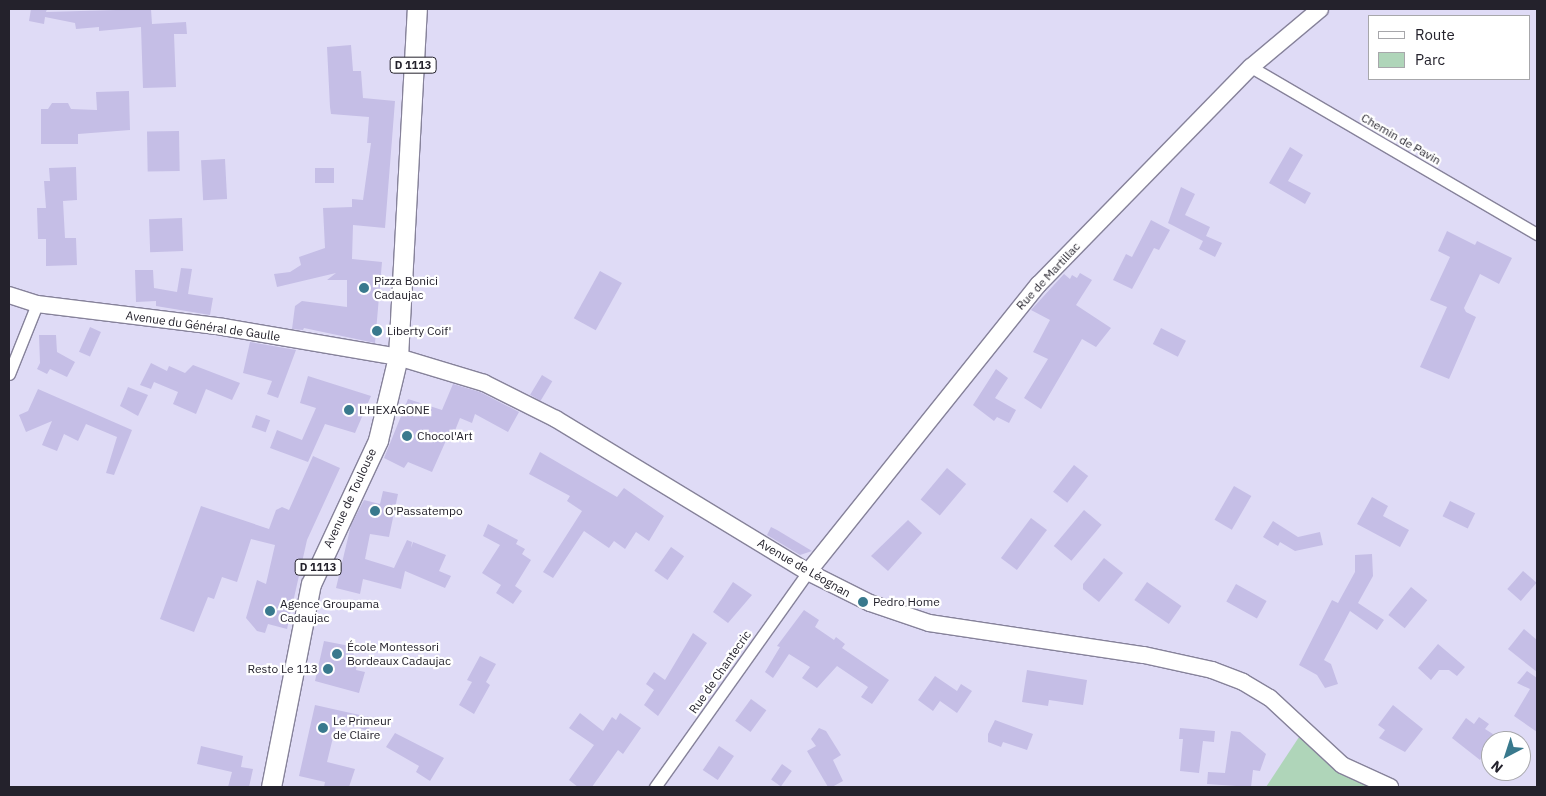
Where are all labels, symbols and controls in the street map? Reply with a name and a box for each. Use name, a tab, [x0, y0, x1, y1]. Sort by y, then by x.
legend	[1368, 15, 1531, 80]
text: Route	[1415, 25, 1455, 44]
text: Parc	[1415, 50, 1445, 69]
road number: D 1113	[389, 56, 437, 74]
street label: Chemin de Pavin	[1359, 110, 1443, 168]
street label: Rue de Martillac	[1013, 239, 1083, 313]
place label: Pizza Bonici Cadaujac	[374, 274, 438, 302]
marker: Pizza Bonici Cadaujac	[358, 282, 370, 294]
street label: Avenue du Général de Gaulle	[125, 308, 281, 344]
place label: Liberty Coif'	[387, 324, 451, 338]
marker: Liberty Coif'	[371, 325, 383, 337]
place label: L'HEXAGONE	[359, 403, 430, 417]
marker: L'HEXAGONE	[343, 404, 355, 416]
place label: Chocol'Art	[417, 429, 473, 443]
marker: Chocol'Art	[401, 430, 413, 442]
street label: Avenue de Toulouse	[321, 446, 379, 550]
place label: O'Passatempo	[385, 504, 463, 518]
marker: O'Passatempo	[369, 505, 381, 517]
street label: Avenue de Léognan	[755, 536, 853, 600]
road number: D 1113	[294, 558, 342, 576]
place label: Pedro Home	[873, 595, 940, 609]
marker: Pedro Home	[857, 596, 869, 608]
place label: Agence Groupama Cadaujac	[280, 597, 379, 625]
marker: Agence Groupama Cadaujac	[264, 605, 276, 617]
street label: Rue de Chantecric	[686, 628, 754, 716]
place label: École Montessori Bordeaux Cadaujac	[347, 640, 451, 668]
marker: École Montessori Bordeaux Cadaujac	[331, 648, 343, 660]
place label: Resto Le 113	[248, 662, 318, 676]
marker: Resto Le 113	[322, 663, 334, 675]
place label: Le Primeur de Claire	[333, 714, 391, 742]
marker: Le Primeur de Claire	[317, 722, 329, 734]
north arrow	[1481, 731, 1531, 781]
text: N	[1487, 757, 1507, 777]

